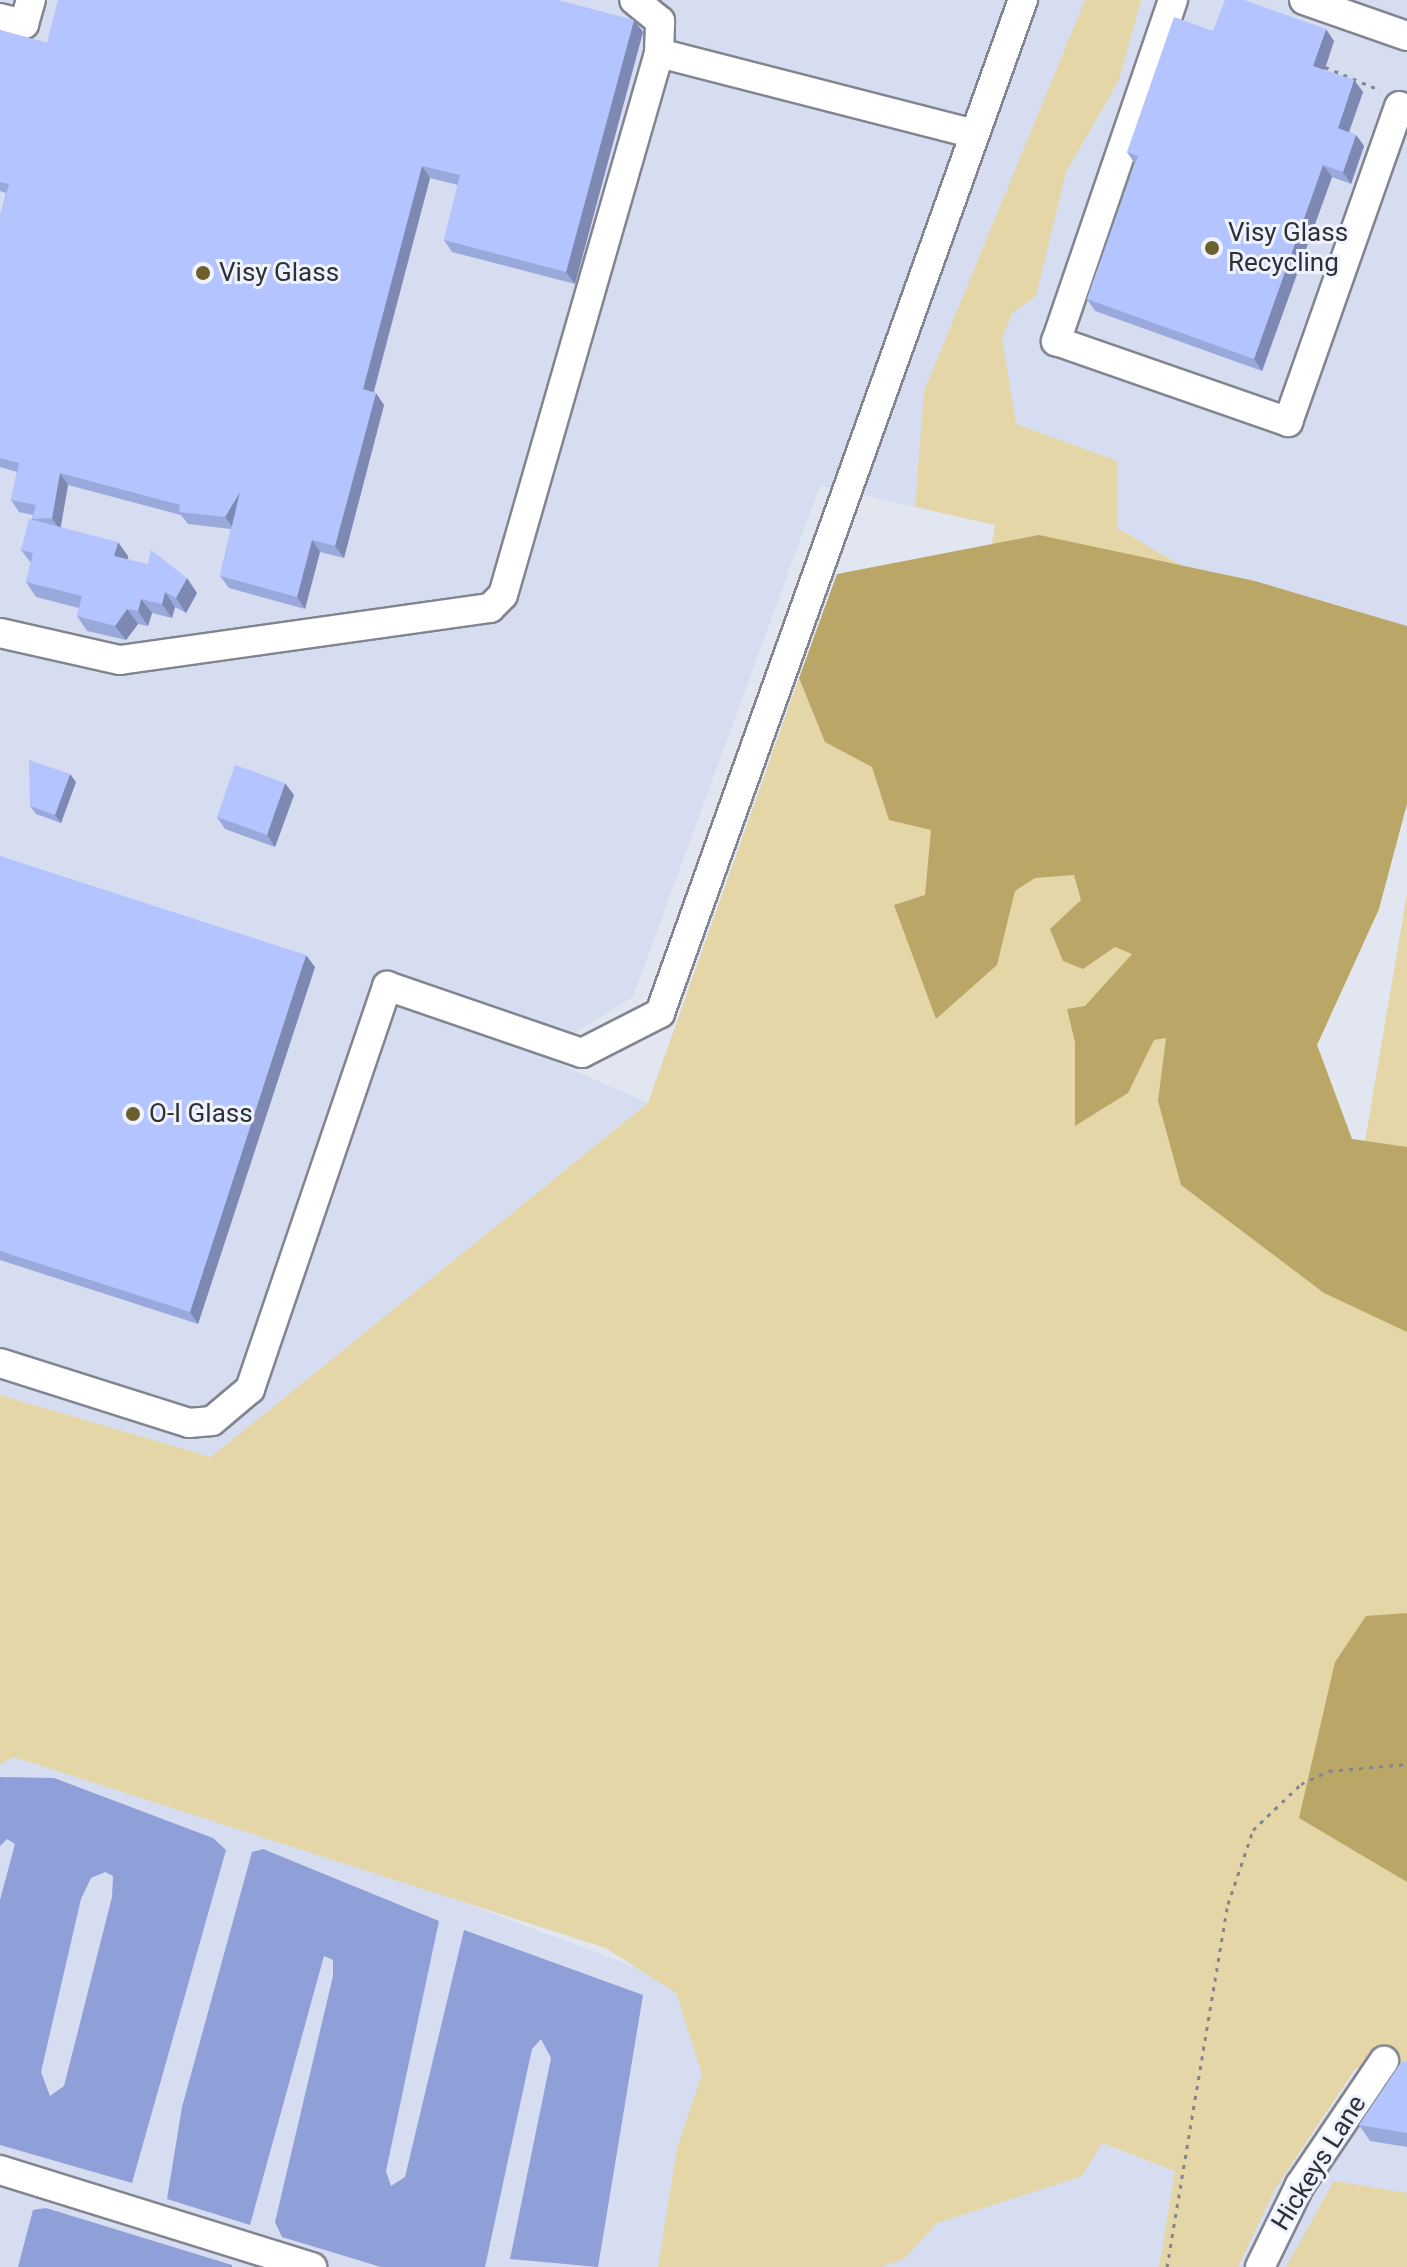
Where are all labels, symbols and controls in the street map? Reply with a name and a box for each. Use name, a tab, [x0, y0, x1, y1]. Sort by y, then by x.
place label: Visy Glass Recycling	[1228, 217, 1348, 278]
marker: Visy Glass Recycling	[1203, 239, 1221, 257]
place label: Visy Glass	[219, 257, 339, 289]
marker: Visy Glass	[194, 264, 212, 282]
place label: O-I Glass	[149, 1098, 253, 1130]
marker: O-I Glass	[124, 1105, 142, 1123]
street label: Hickeys Lane	[1265, 2090, 1373, 2236]

